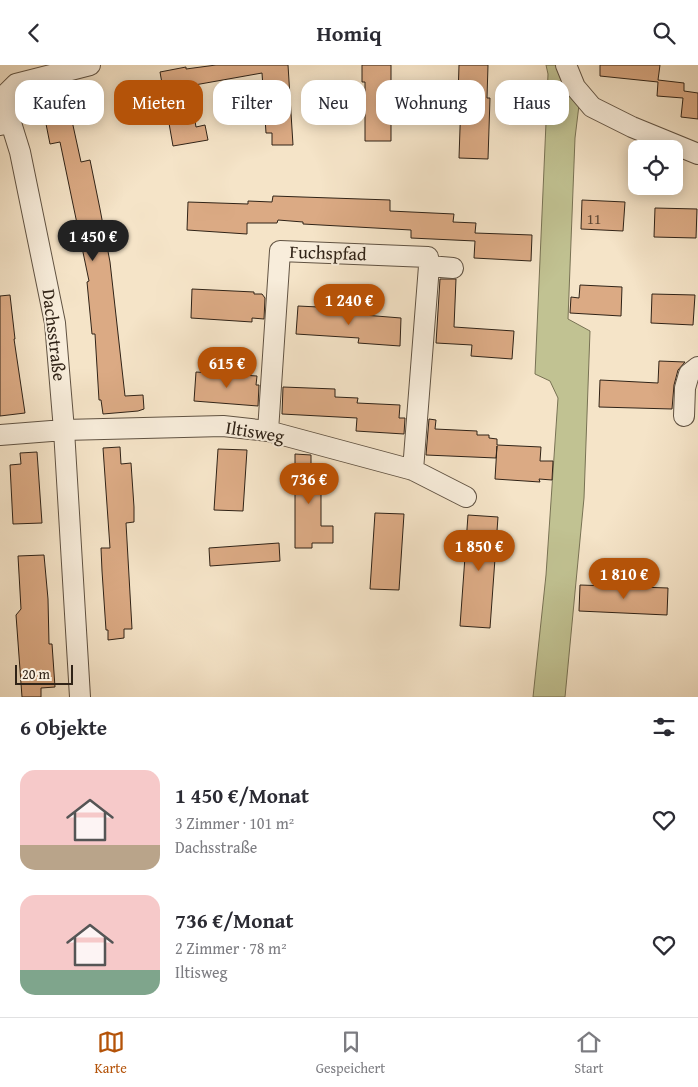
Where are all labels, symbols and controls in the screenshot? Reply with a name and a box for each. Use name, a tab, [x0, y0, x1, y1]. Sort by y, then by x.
text: Homiq	[317, 17, 381, 49]
icon: back	[20, 19, 48, 47]
icon: search	[650, 19, 678, 47]
chip: Kaufen	[15, 80, 104, 125]
chip: Mieten	[114, 80, 203, 125]
chip: Filter	[213, 80, 291, 125]
chip: Neu	[301, 80, 366, 125]
chip: Wohnung	[376, 80, 485, 125]
chip: Haus	[495, 80, 569, 125]
map controls	[628, 140, 683, 195]
button: locate	[628, 140, 683, 195]
house number: 11	[587, 208, 601, 229]
pin: 1 450 €	[47, 219, 139, 262]
text: 1 450 €	[69, 224, 117, 248]
street label: Fuchspfad	[289, 238, 367, 267]
pin: 1 240 €	[303, 283, 395, 326]
street label: Dachsstraße	[35, 287, 74, 383]
text: 1 240 €	[325, 288, 373, 312]
pin: 615 €	[192, 347, 262, 389]
text: 615 €	[209, 351, 245, 375]
street label: Iltisweg	[224, 414, 286, 449]
pin: 736 €	[274, 463, 344, 505]
text: 736 €	[291, 467, 327, 491]
pin: 1 850 €	[433, 529, 525, 572]
text: 1 850 €	[455, 534, 503, 558]
pin: 1 810 €	[578, 557, 670, 600]
text: 1 810 €	[600, 562, 648, 586]
scale bar	[15, 662, 72, 685]
text: 20 m	[22, 664, 50, 684]
text: 6 Objekte	[20, 712, 107, 743]
icon: filters	[650, 713, 678, 741]
text: 1 450 €/Monat	[175, 780, 309, 811]
icon: home	[60, 790, 120, 850]
icon: heart	[650, 806, 678, 834]
text: 3 Zimmer · 101 m²	[175, 811, 294, 835]
text: Dachsstraße	[175, 835, 257, 859]
text: 736 €/Monat	[175, 905, 294, 936]
icon: home	[60, 915, 120, 975]
icon: heart	[650, 931, 678, 959]
text: 2 Zimmer · 78 m²	[175, 936, 287, 960]
text: Iltisweg	[175, 960, 227, 984]
tab: Karte	[95, 1028, 127, 1078]
tab: Gespeichert	[316, 1028, 385, 1078]
tab: Start	[574, 1028, 603, 1078]

